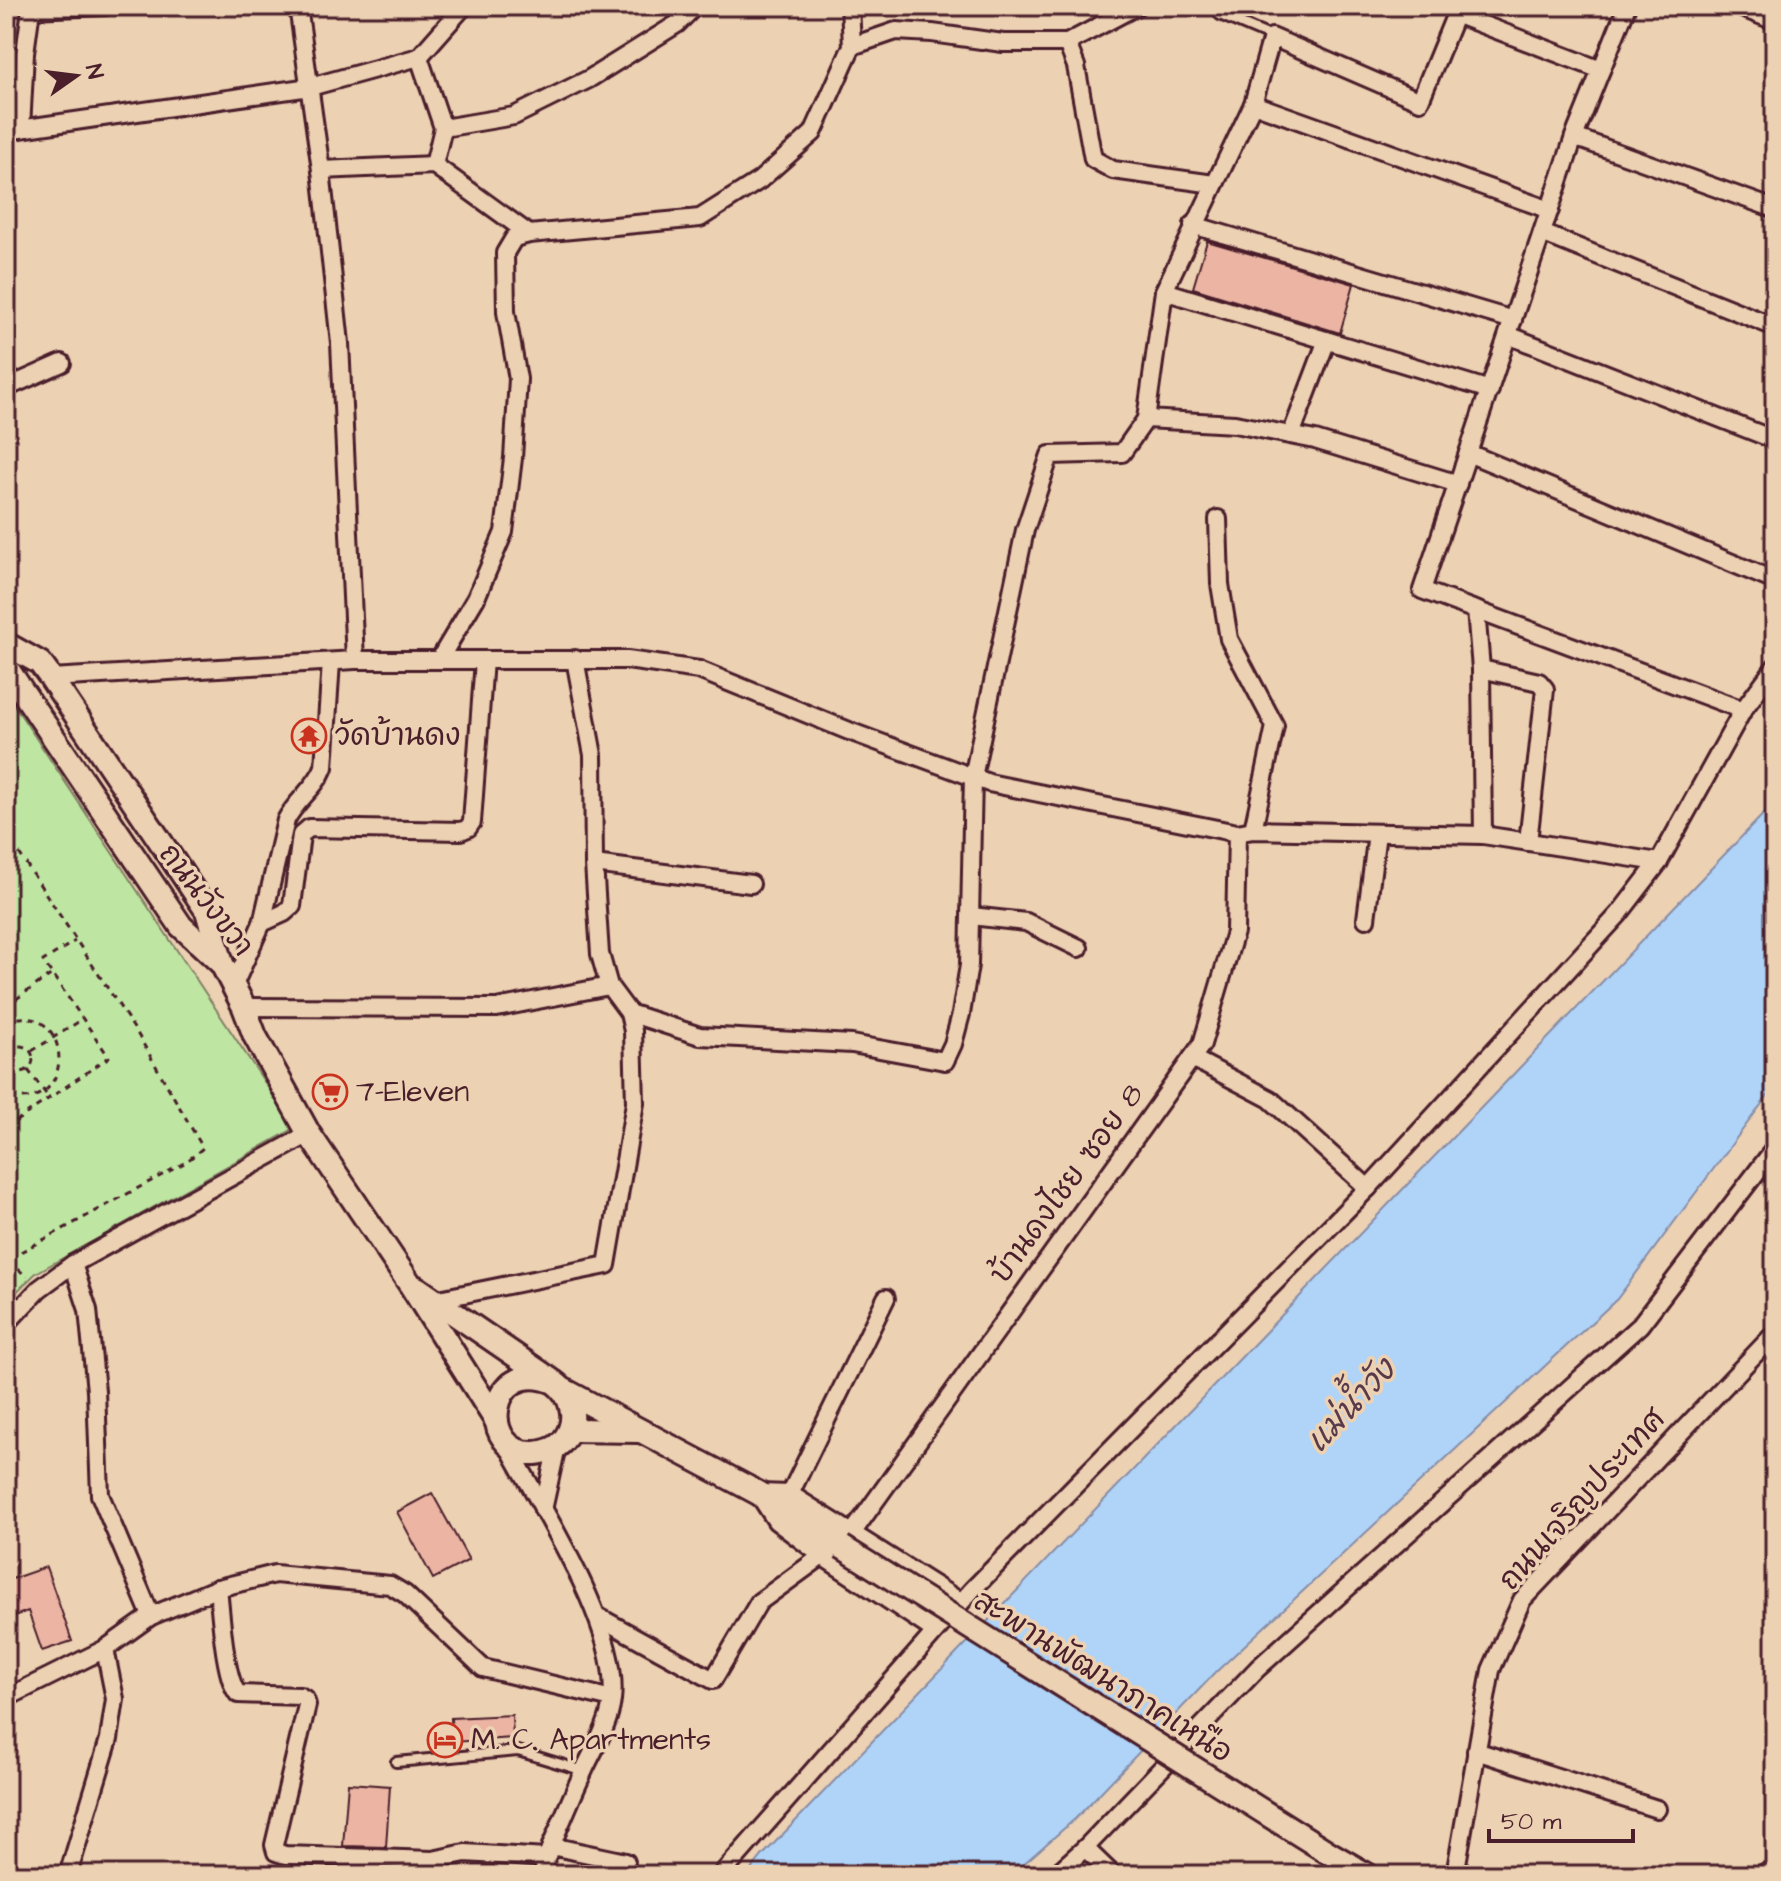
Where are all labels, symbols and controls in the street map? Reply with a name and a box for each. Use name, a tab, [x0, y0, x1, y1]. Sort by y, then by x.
north arrow	[36, 36, 116, 116]
text: N	[77, 61, 111, 82]
place label: วัดบ้านดง	[335, 715, 461, 757]
temple icon: วัดบ้านดง	[290, 717, 328, 755]
street label: ถนนวังขวา	[149, 835, 263, 965]
place label: 7-Eleven	[356, 1071, 469, 1113]
supermarket icon: 7-Eleven	[311, 1073, 349, 1111]
street label: บ้านดงไชย ซอย 8	[980, 1075, 1154, 1293]
water label: แม่น้ำวัง	[1290, 1342, 1408, 1463]
street label: ถนนเจริญประเทศ	[1489, 1399, 1676, 1600]
street label: สะพานพัฒนาภาคเหนือ	[966, 1580, 1240, 1774]
place label: M. C. Apartments	[471, 1719, 711, 1761]
hotel icon: M. C. Apartments	[426, 1721, 464, 1759]
scale bar	[1489, 1793, 1633, 1843]
text: 50 m	[1501, 1805, 1562, 1839]

